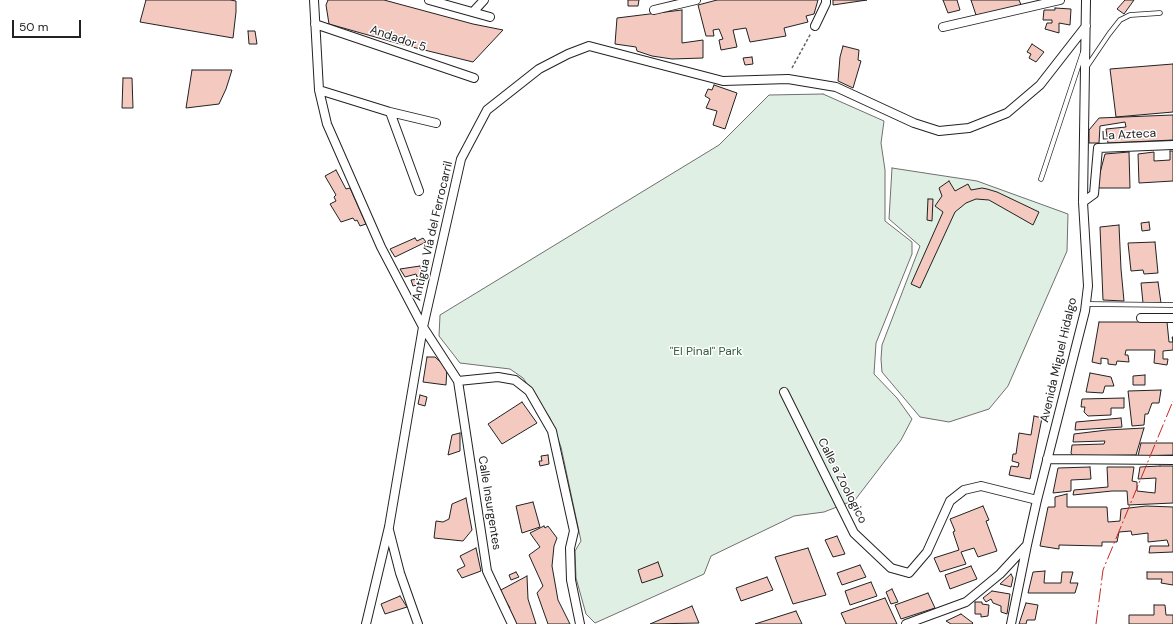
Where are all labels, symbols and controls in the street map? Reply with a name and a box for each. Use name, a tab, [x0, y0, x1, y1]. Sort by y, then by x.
scale bar	[14, 12, 83, 38]
text: 50 m	[19, 19, 48, 35]
street label: Andador 5	[368, 23, 428, 55]
street label: La Azteca	[1102, 126, 1156, 144]
street label: Antigua Vía del Ferrocarril	[410, 160, 456, 302]
street label: Avenida Miguel Hidalgo	[1038, 296, 1080, 424]
park label: "El Pinal" Park	[670, 345, 742, 359]
street label: Calle a Zoologico	[814, 436, 870, 526]
street label: Calle Insurgentes	[474, 455, 504, 551]

